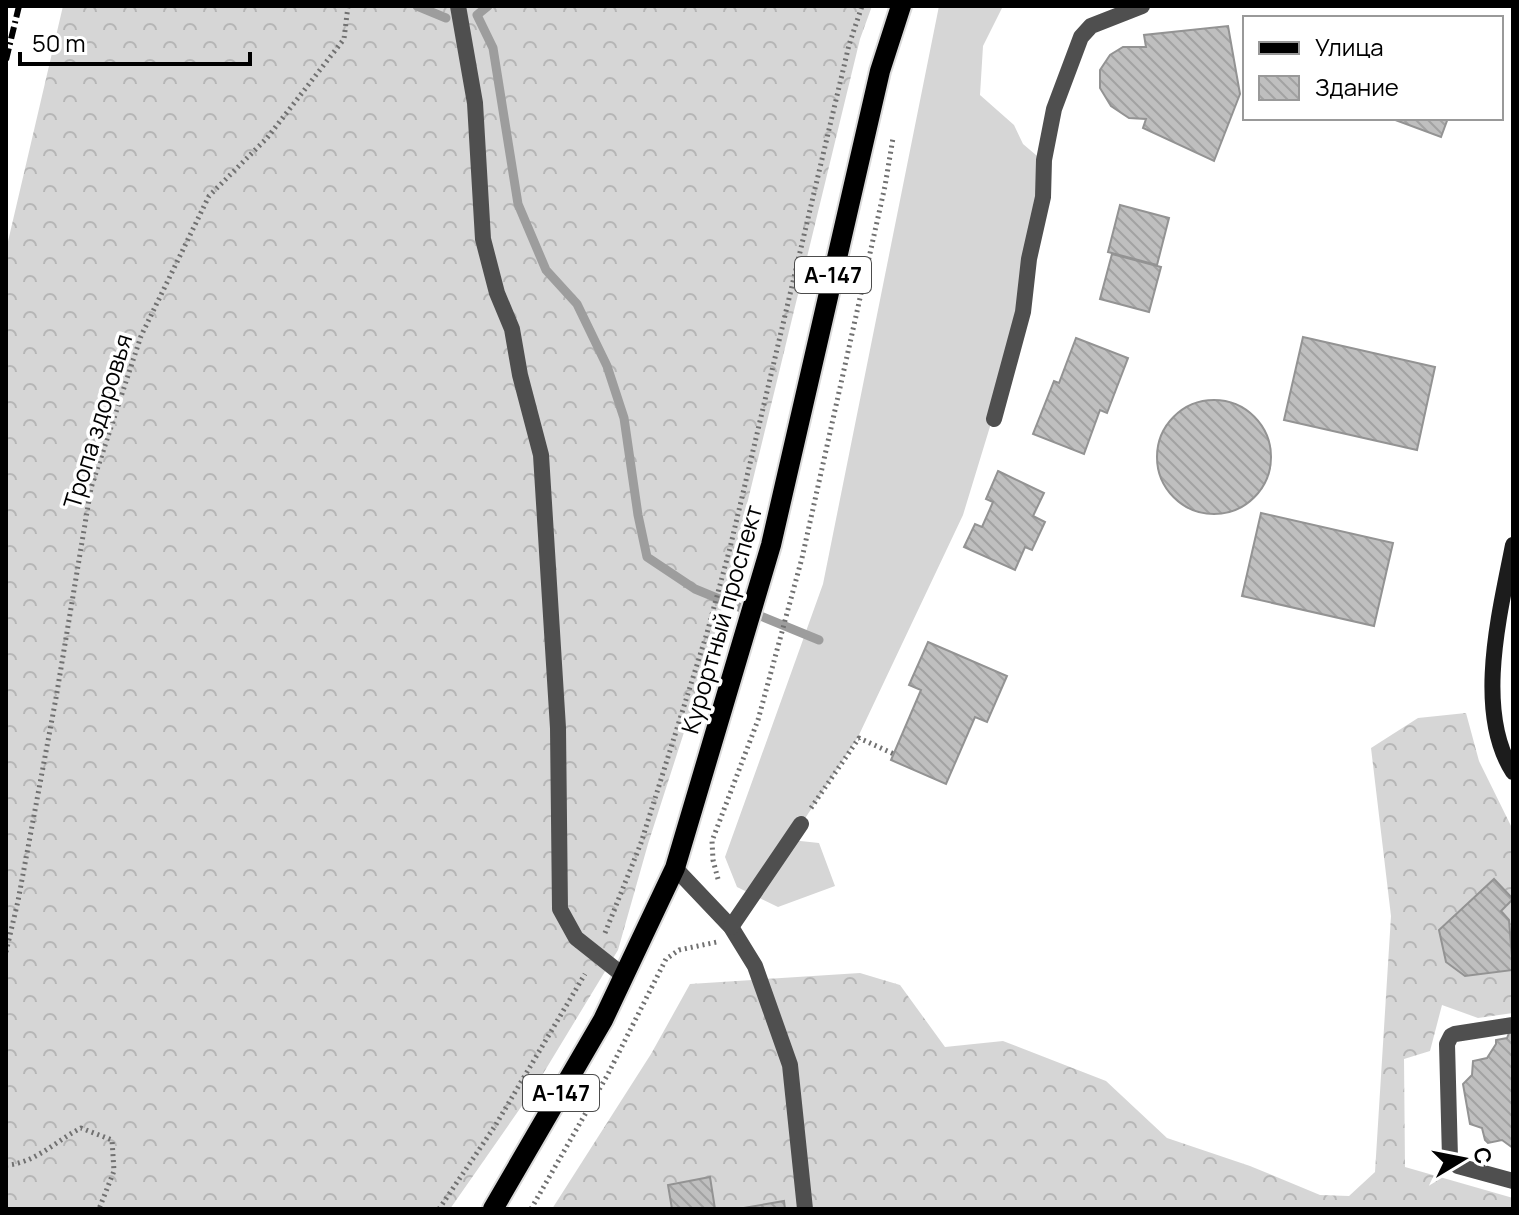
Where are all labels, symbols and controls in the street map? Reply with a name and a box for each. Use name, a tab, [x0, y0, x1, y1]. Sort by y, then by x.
scale bar	[20, 16, 250, 66]
legend	[1243, 16, 1503, 120]
text: 50 m	[32, 26, 86, 59]
text: Улица	[1315, 30, 1384, 63]
text: Здание	[1315, 70, 1399, 103]
road number: А-147	[795, 257, 871, 293]
street label: Тропа здоровья	[55, 329, 139, 513]
street label: Курортный проспект	[673, 501, 769, 737]
road number: А-147	[523, 1075, 599, 1111]
north arrow	[1423, 1119, 1503, 1199]
text: С	[1467, 1145, 1499, 1166]

